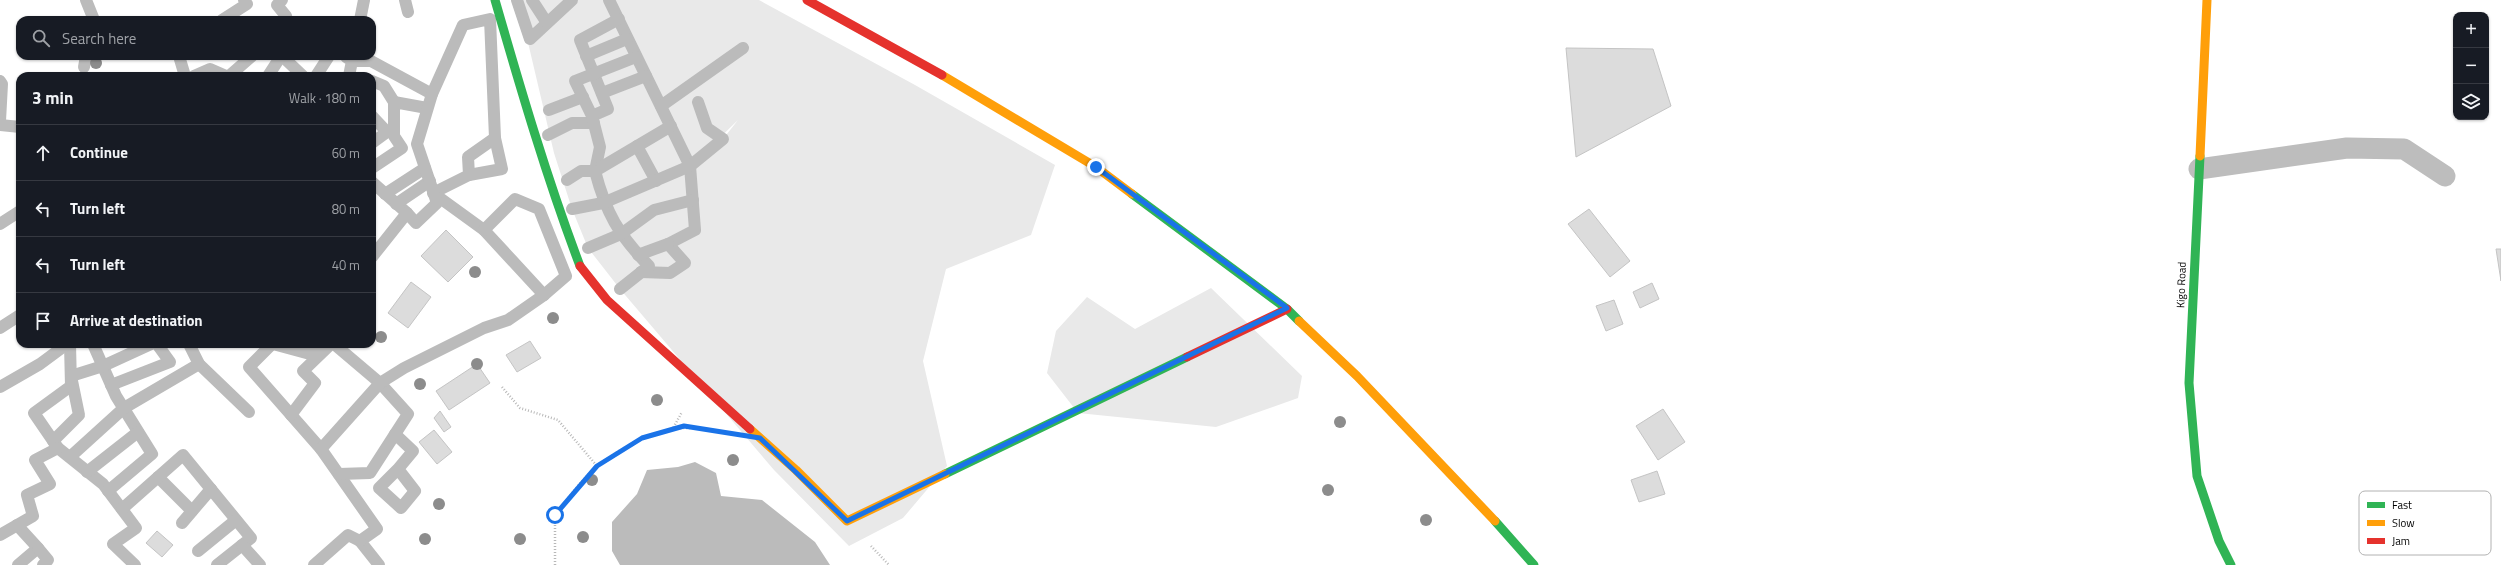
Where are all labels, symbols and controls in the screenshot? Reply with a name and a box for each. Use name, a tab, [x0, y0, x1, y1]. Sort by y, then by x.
map controls	[2453, 12, 2489, 120]
button: +	[2453, 12, 2489, 48]
search box	[16, 16, 376, 60]
icon: search	[30, 27, 52, 49]
text: Search here	[62, 27, 136, 50]
button: −	[2453, 48, 2489, 84]
button: layers	[2453, 84, 2489, 120]
text: 3 min	[32, 85, 73, 111]
text: Walk · 180 m	[289, 88, 360, 108]
text: Continue	[70, 141, 128, 164]
icon: ahead	[32, 142, 54, 164]
text: 60 m	[332, 143, 360, 163]
route end	[1087, 158, 1105, 176]
text: Turn left	[70, 197, 125, 220]
icon: left	[32, 198, 54, 220]
text: 80 m	[332, 199, 360, 219]
text: Turn left	[70, 253, 125, 276]
icon: left	[32, 254, 54, 276]
text: 40 m	[332, 255, 360, 275]
street label: Kigo Road	[2172, 261, 2190, 308]
text: Arrive at destination	[70, 309, 203, 332]
icon: arrive	[32, 310, 54, 332]
legend	[2359, 491, 2491, 555]
text: Fast	[2392, 497, 2412, 513]
route start	[546, 506, 564, 524]
text: Slow	[2392, 515, 2415, 531]
text: Jam	[2392, 533, 2410, 549]

